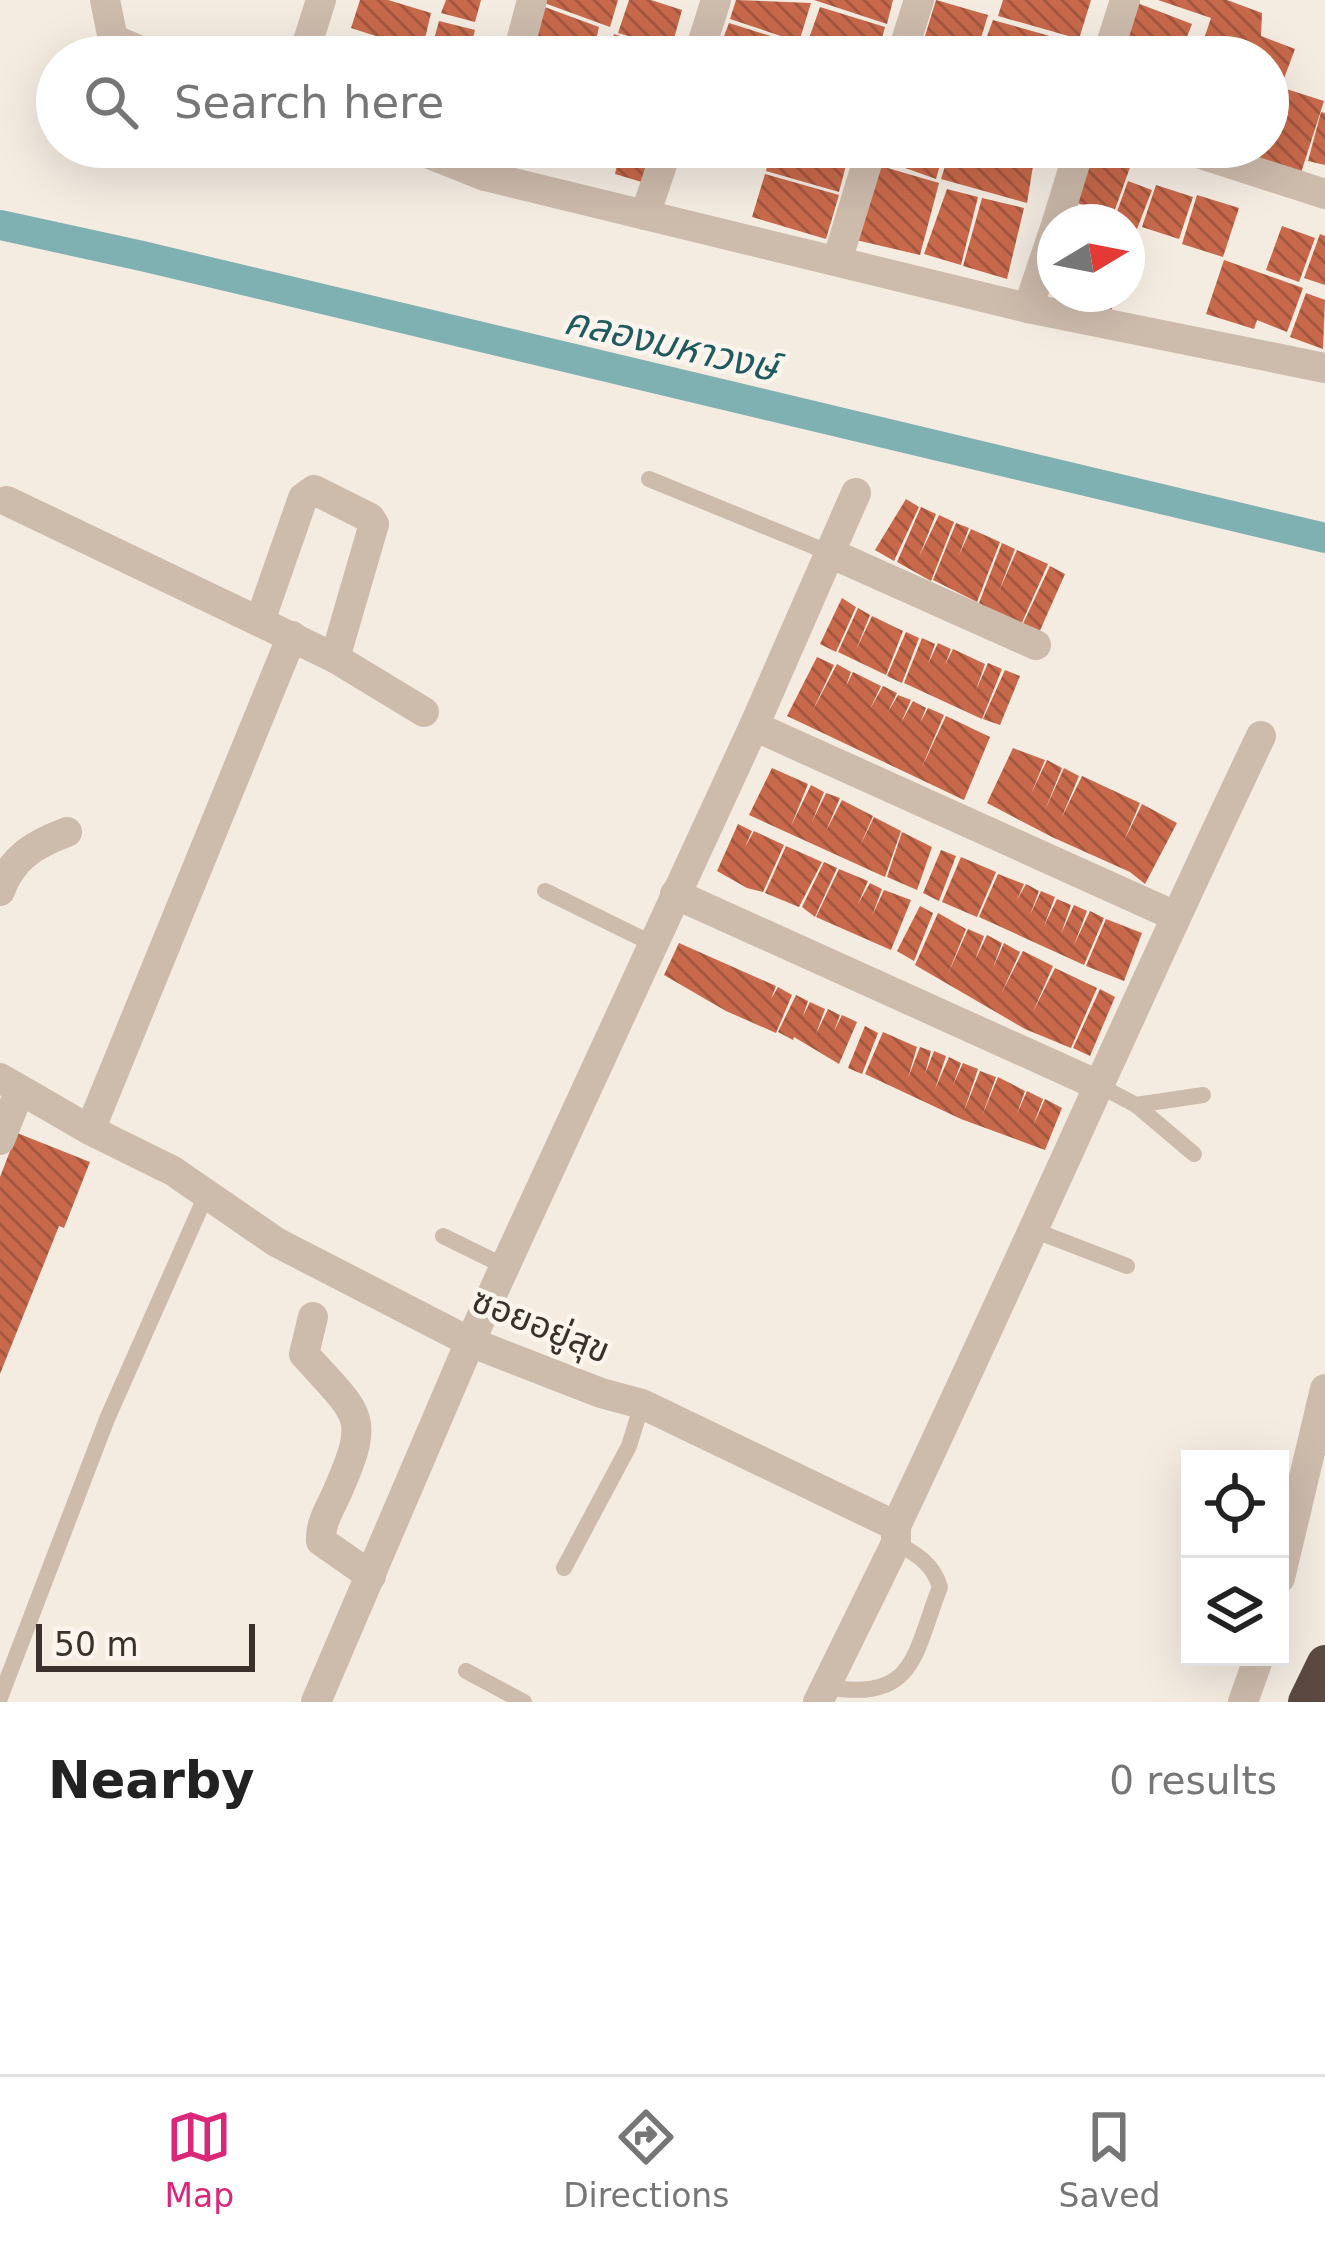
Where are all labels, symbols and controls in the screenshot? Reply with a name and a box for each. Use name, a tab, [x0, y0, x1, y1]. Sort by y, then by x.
search box	[36, 36, 1289, 168]
icon: search	[78, 69, 144, 135]
text: Search here	[174, 76, 444, 129]
north arrow	[1037, 204, 1145, 312]
water label: คลองมหาวงษ์	[560, 298, 788, 392]
street label: ซอยอยู่สุข	[466, 1279, 616, 1372]
map controls	[1181, 1450, 1289, 1666]
button: locate	[1181, 1450, 1289, 1558]
button: layers	[1181, 1558, 1289, 1666]
scale bar	[36, 1618, 255, 1671]
text: 50 m	[54, 1625, 139, 1664]
text: Nearby	[48, 1751, 255, 1810]
text: 0 results	[1109, 1758, 1277, 1803]
tab: Map	[165, 2104, 234, 2215]
tab: Directions	[563, 2104, 729, 2215]
tab: Saved	[1059, 2104, 1160, 2215]

